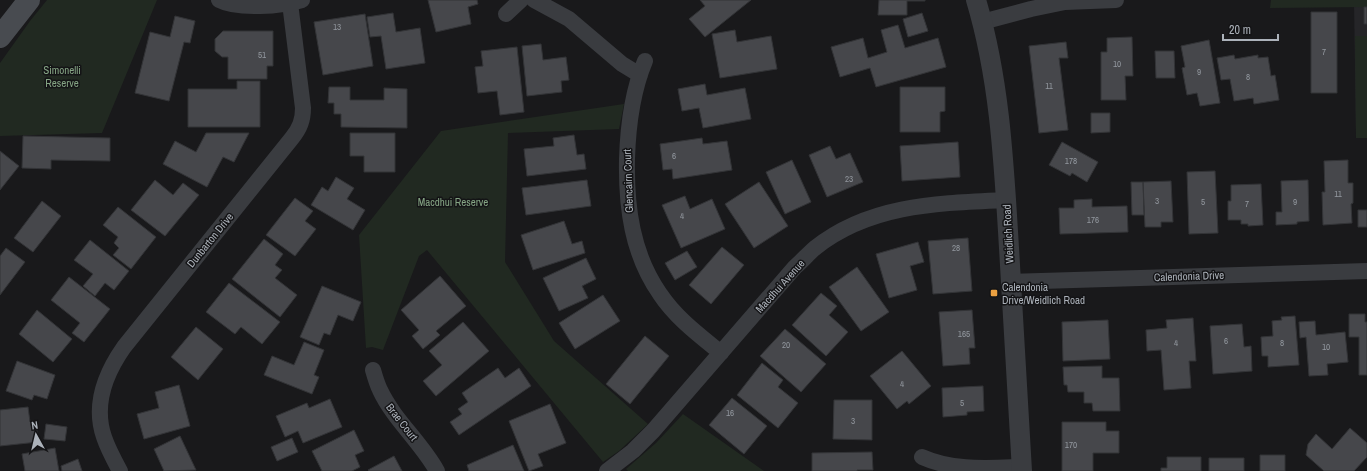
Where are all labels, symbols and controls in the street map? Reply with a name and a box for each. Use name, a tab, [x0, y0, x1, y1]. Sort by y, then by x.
scale bar	[1223, 16, 1278, 42]
house number: 13	[333, 21, 341, 33]
text: 20 m	[1229, 22, 1251, 38]
house number: 7	[1322, 46, 1326, 58]
house number: 51	[258, 49, 266, 61]
house number: 10	[1113, 58, 1121, 70]
park label: Simonelli Reserve	[43, 63, 81, 90]
house number: 9	[1197, 66, 1201, 78]
house number: 8	[1246, 71, 1250, 83]
house number: 11	[1045, 80, 1053, 92]
street label: Glencairn Court	[620, 148, 636, 213]
house number: 6	[672, 150, 676, 162]
house number: 178	[1065, 155, 1077, 167]
house number: 23	[845, 173, 853, 185]
house number: 11	[1334, 188, 1342, 200]
park label: Macdhui Reserve	[418, 195, 488, 209]
house number: 3	[1155, 195, 1159, 207]
house number: 5	[1201, 196, 1205, 208]
house number: 9	[1293, 196, 1297, 208]
house number: 7	[1245, 198, 1249, 210]
street label: Weidlich Road	[999, 204, 1017, 264]
street label: Dunbarton Drive	[184, 210, 236, 270]
house number: 4	[680, 210, 684, 222]
house number: 176	[1087, 214, 1099, 226]
house number: 28	[952, 242, 960, 254]
street label: Macdhui Avenue	[752, 256, 808, 316]
street label: Calendonia Drive	[1154, 268, 1224, 284]
place label: Calendonia Drive/Weidlich Road	[1002, 280, 1085, 307]
marker: Calendonia Drive/Weidlich Road	[989, 288, 999, 298]
house number: 165	[958, 328, 970, 340]
house number: 6	[1224, 335, 1228, 347]
house number: 4	[1174, 337, 1178, 349]
house number: 8	[1280, 337, 1284, 349]
house number: 20	[782, 339, 790, 351]
house number: 10	[1322, 341, 1330, 353]
house number: 4	[900, 378, 904, 390]
house number: 5	[960, 397, 964, 409]
street label: Brae Court	[383, 401, 421, 444]
house number: 16	[726, 407, 734, 419]
north arrow	[16, 415, 56, 455]
house number: 3	[851, 415, 855, 427]
text: N	[30, 418, 39, 432]
house number: 170	[1065, 439, 1077, 451]

